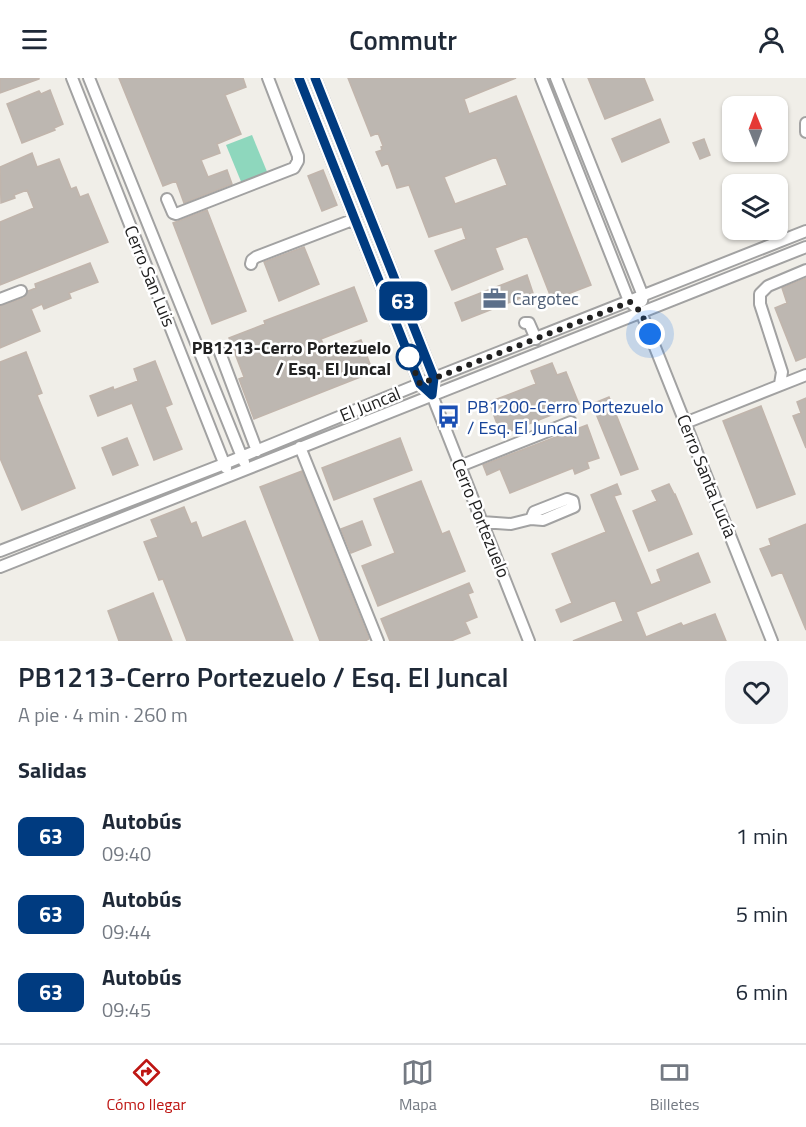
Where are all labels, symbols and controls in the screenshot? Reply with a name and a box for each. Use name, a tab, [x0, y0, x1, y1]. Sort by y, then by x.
text: Commutr	[349, 19, 457, 60]
icon: menu	[18, 23, 51, 56]
icon: person	[755, 23, 788, 56]
north arrow	[722, 96, 788, 162]
map controls	[722, 96, 788, 240]
button: layers	[722, 174, 788, 240]
street label: Cerro San Luis	[117, 221, 183, 331]
line badge: 63	[376, 282, 430, 320]
text: 63	[391, 285, 415, 317]
office icon: Cargotec	[481, 285, 507, 311]
place label: Cargotec	[512, 285, 579, 312]
your location	[635, 319, 665, 349]
place label: PB1213-Cerro Portezuelo / Esq. El Juncal	[192, 334, 391, 382]
marker: PB1213-Cerro Portezuelo / Esq. El Juncal	[396, 344, 422, 370]
street label: El Juncal	[335, 380, 405, 428]
place label: PB1200-Cerro Portezuelo / Esq. El Juncal	[467, 393, 664, 441]
bus stop icon: PB1200-Cerro Portezuelo / Esq. El Juncal	[436, 403, 462, 429]
street label: Cerro Santa Lucía	[670, 410, 744, 542]
street label: Cerro Portezuelo	[445, 454, 517, 582]
text: PB1213-Cerro Portezuelo / Esq. El Juncal	[18, 655, 509, 698]
button: heart	[725, 661, 788, 724]
text: A pie · 4 min · 260 m	[18, 699, 188, 730]
text: Salidas	[18, 753, 87, 787]
text: Autobús	[102, 804, 182, 838]
text: 1 min	[736, 819, 788, 853]
text: 63	[39, 820, 63, 852]
text: 09:40	[102, 838, 151, 869]
text: Autobús	[102, 882, 182, 916]
text: 5 min	[736, 897, 788, 931]
text: 63	[39, 898, 63, 930]
text: 09:44	[102, 916, 151, 947]
text: Autobús	[102, 960, 182, 994]
text: 6 min	[736, 975, 788, 1009]
text: 63	[39, 976, 63, 1008]
text: 09:45	[102, 994, 151, 1025]
tab: Cómo llegar	[106, 1056, 186, 1116]
tab: Mapa	[399, 1056, 437, 1116]
tab: Billetes	[650, 1056, 700, 1116]

